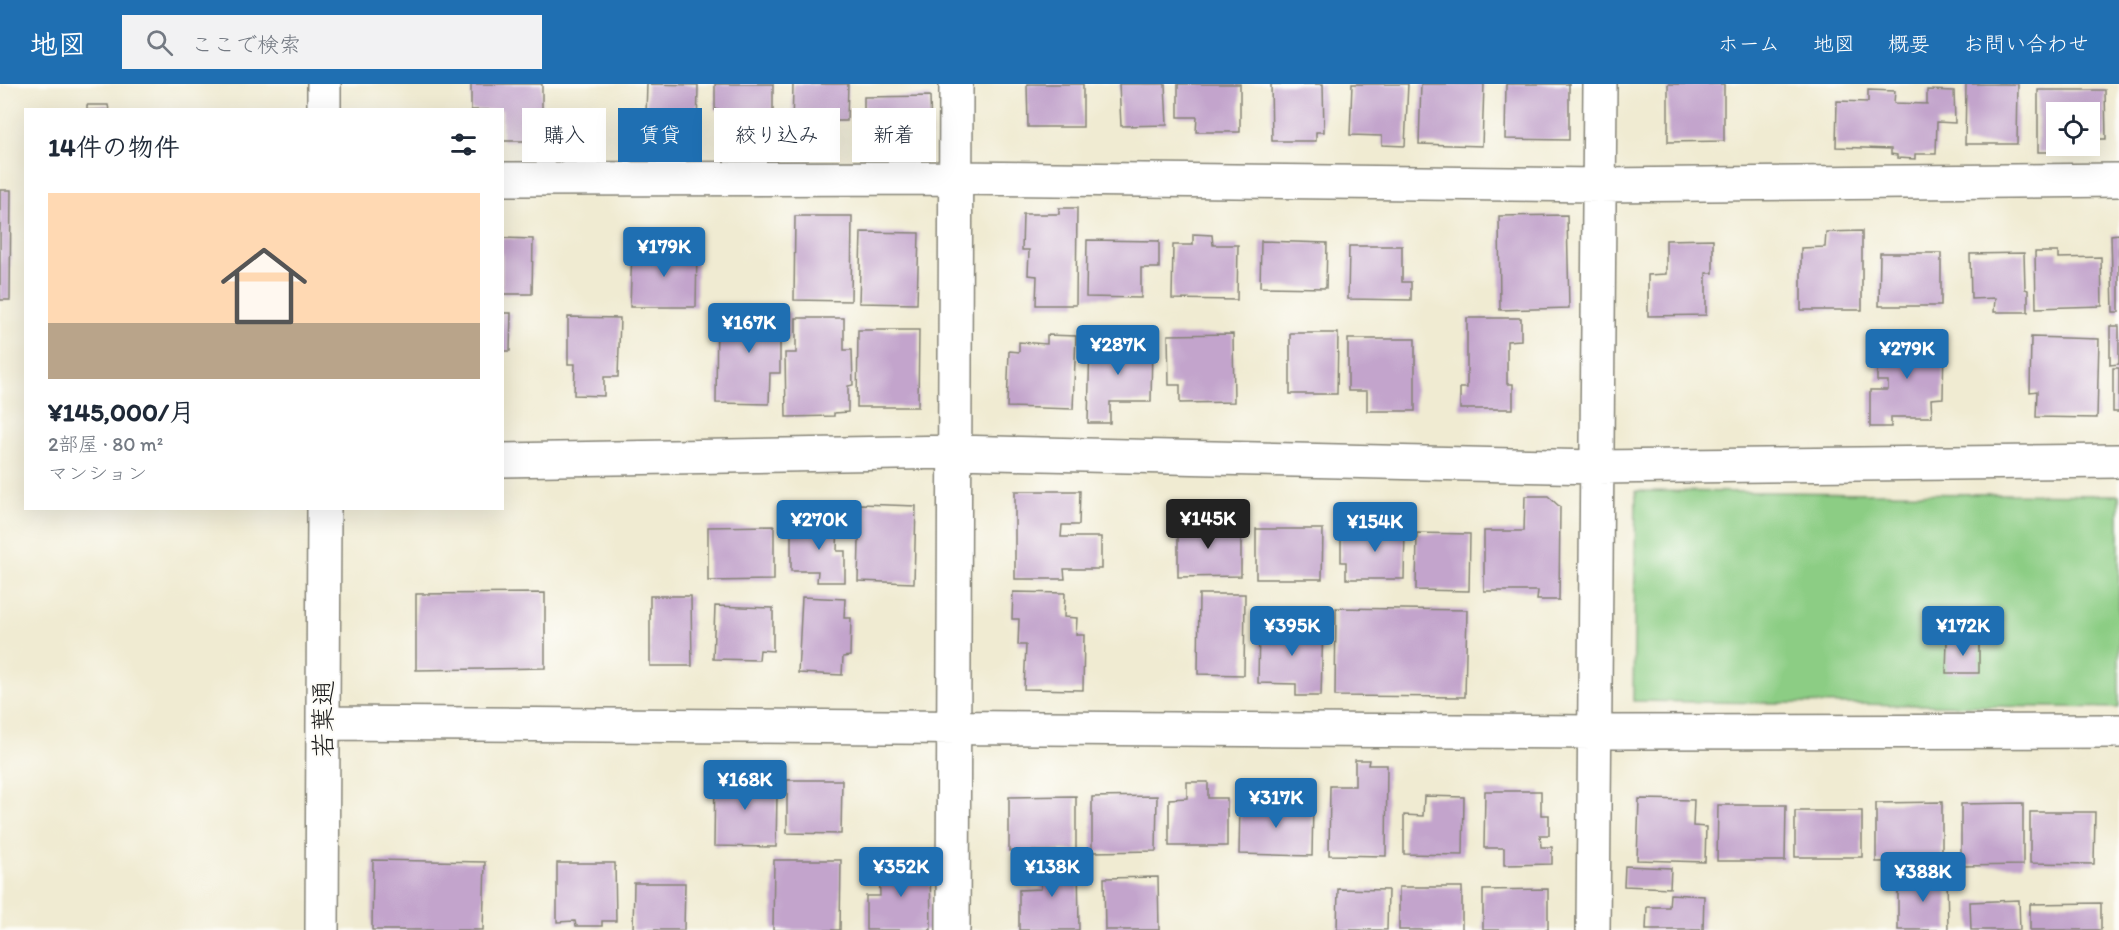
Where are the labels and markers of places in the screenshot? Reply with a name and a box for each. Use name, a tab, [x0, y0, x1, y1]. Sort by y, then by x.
pin: ¥179K	[622, 227, 706, 278]
pin: ¥167K	[707, 303, 791, 354]
pin: ¥287K	[1076, 325, 1160, 376]
pin: ¥279K	[1865, 329, 1949, 380]
pin: ¥145K	[1166, 499, 1250, 550]
pin: ¥270K	[777, 500, 861, 551]
pin: ¥154K	[1333, 502, 1417, 553]
pin: ¥395K	[1250, 606, 1334, 657]
pin: ¥172K	[1921, 606, 2005, 657]
pin: ¥168K	[703, 760, 787, 811]
pin: ¥317K	[1234, 778, 1318, 829]
pin: ¥352K	[859, 847, 943, 898]
pin: ¥138K	[1010, 847, 1094, 898]
pin: ¥388K	[1881, 852, 1965, 903]

